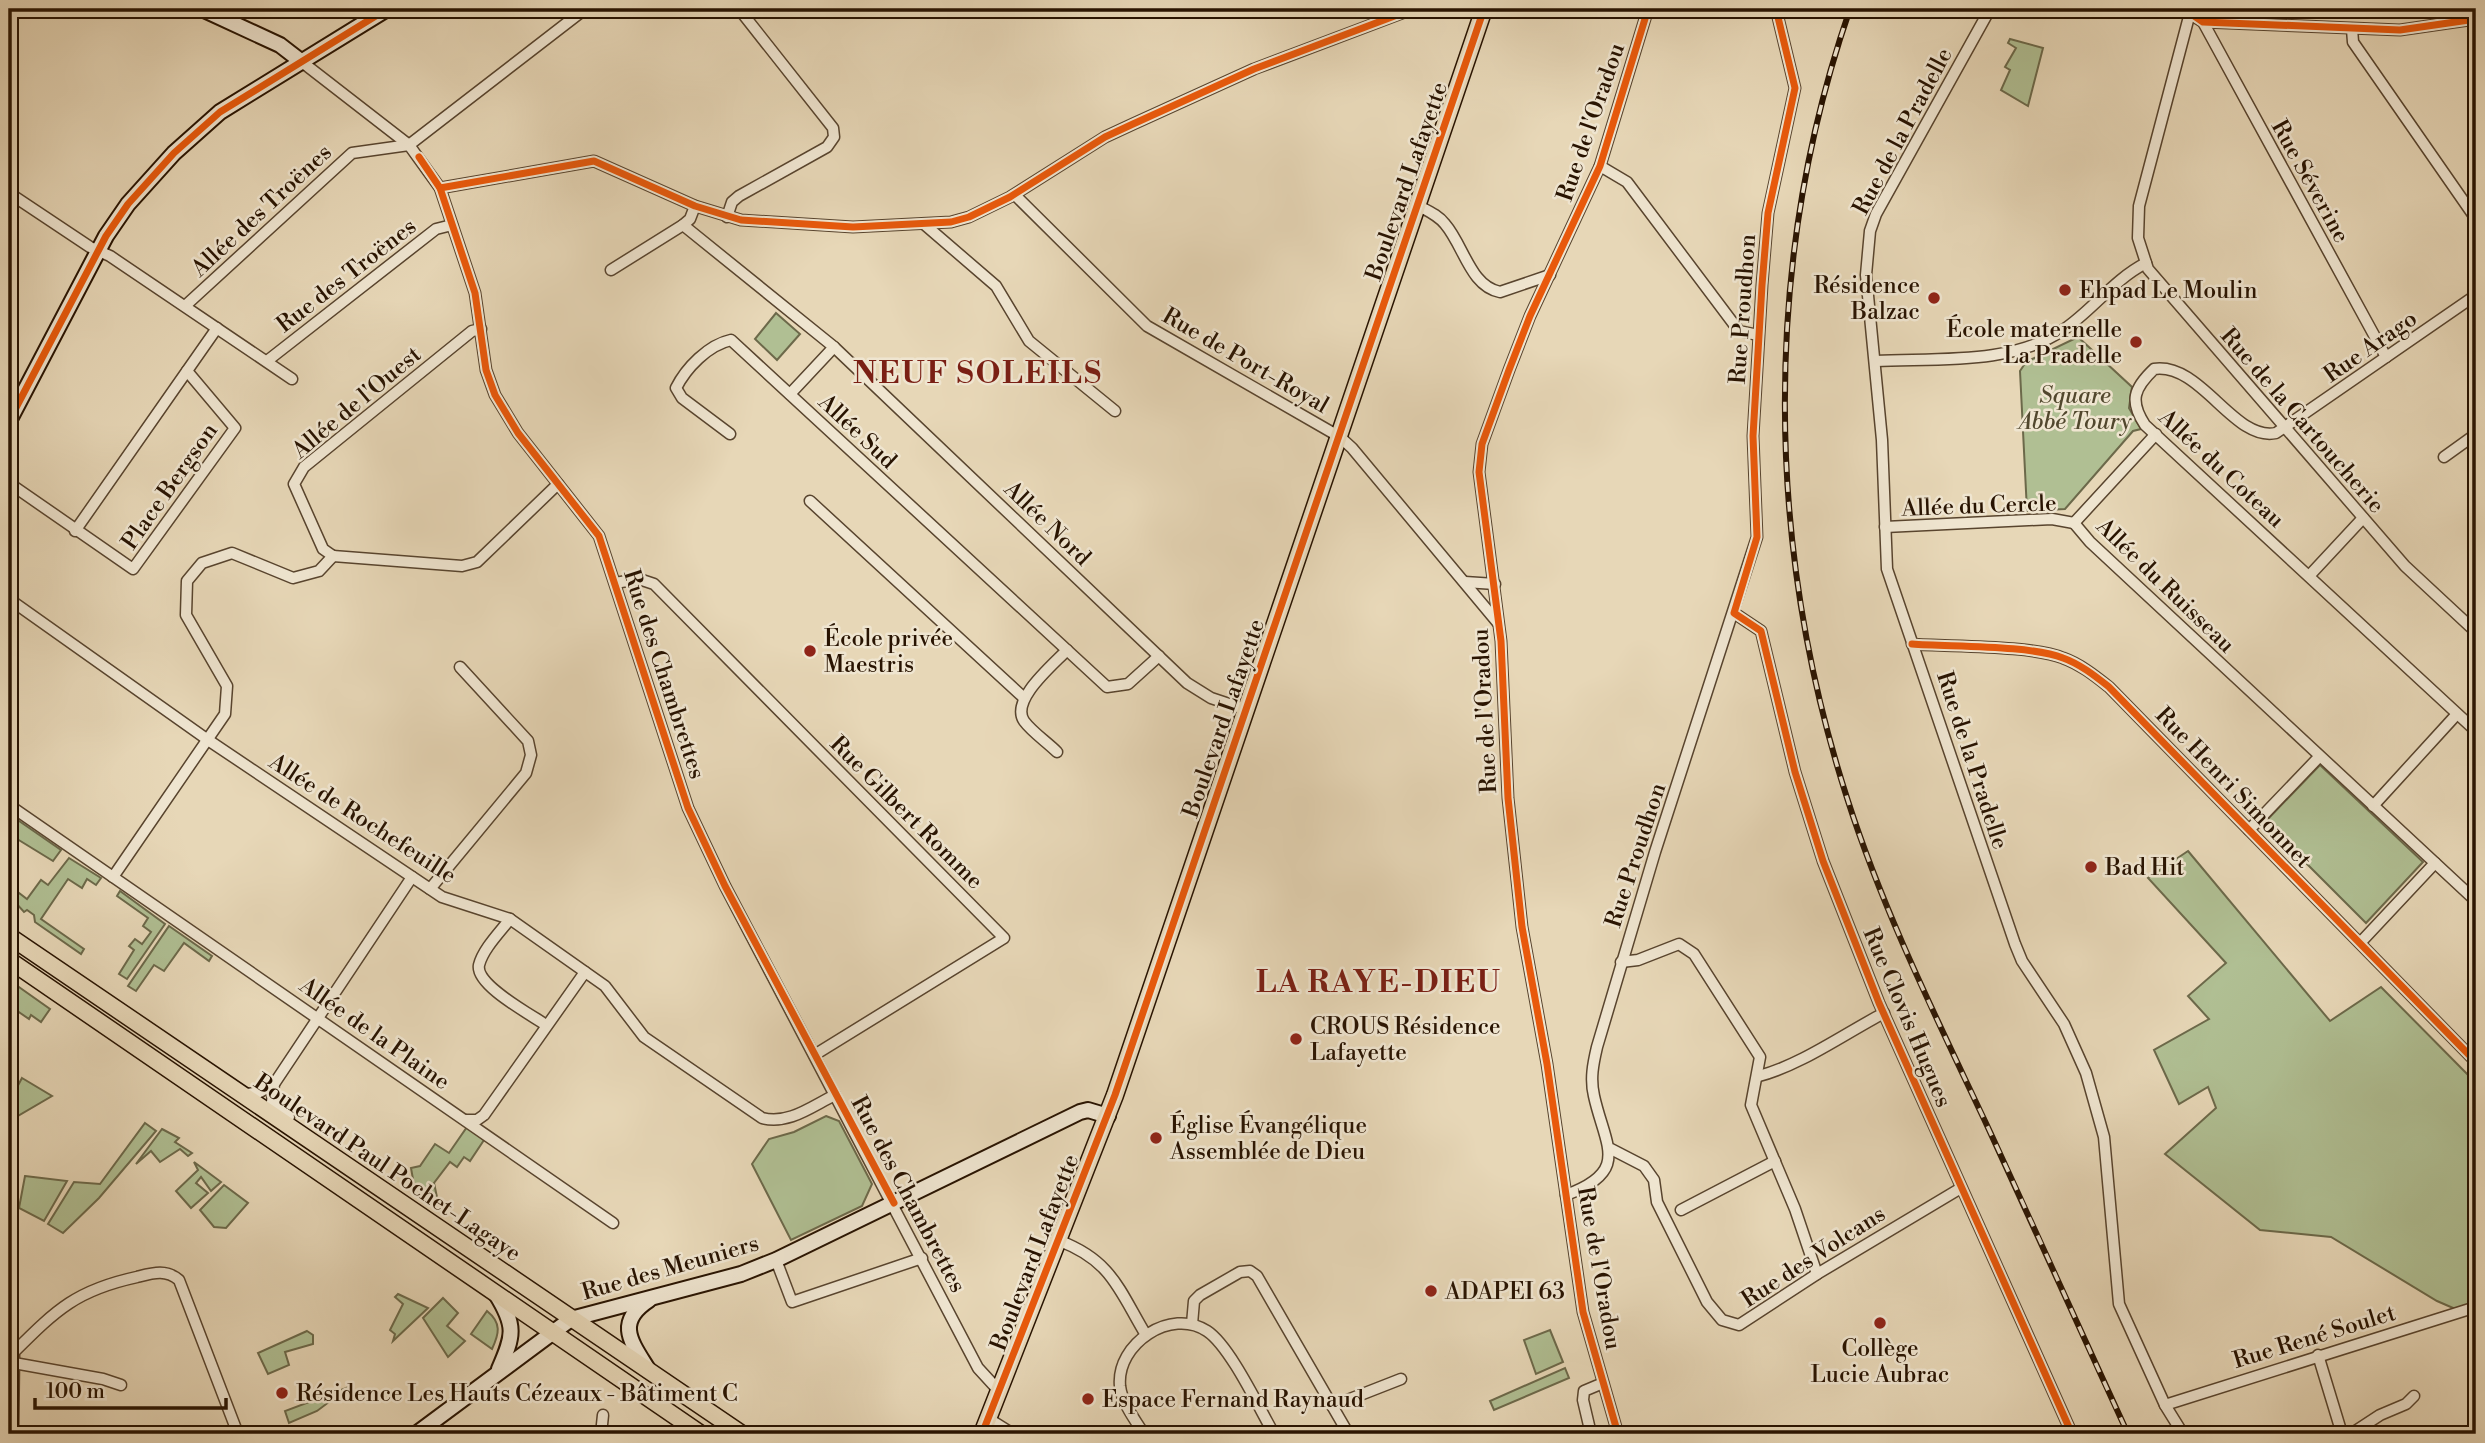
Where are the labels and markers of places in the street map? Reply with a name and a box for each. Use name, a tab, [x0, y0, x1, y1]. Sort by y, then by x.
place label: Résidence Balzac	[1813, 272, 1920, 326]
place label: Ehpad Le Moulin	[2079, 277, 2258, 305]
marker: Ehpad Le Moulin	[2057, 282, 2073, 298]
marker: Résidence Balzac	[1926, 290, 1942, 306]
place label: École maternelle La Pradelle	[1946, 314, 2122, 370]
marker: École maternelle La Pradelle	[2128, 334, 2144, 350]
place label: École privée Maestris	[824, 623, 953, 679]
marker: École privée Maestris	[802, 643, 818, 659]
place label: Bad Hit	[2104, 854, 2185, 882]
marker: Bad Hit	[2083, 859, 2099, 875]
place label: CROUS Résidence Lafayette	[1310, 1013, 1501, 1067]
marker: CROUS Résidence Lafayette	[1288, 1031, 1304, 1047]
place label: Église Évangélique Assemblée de Dieu	[1169, 1110, 1367, 1166]
marker: Église Évangélique Assemblée de Dieu	[1148, 1130, 1164, 1146]
place label: ADAPEI 63	[1444, 1278, 1565, 1306]
marker: ADAPEI 63	[1423, 1283, 1439, 1299]
marker: Collège Lucie Aubrac	[1872, 1315, 1888, 1331]
place label: Collège Lucie Aubrac	[1811, 1335, 1949, 1389]
place label: Résidence Les Hauts Cézeaux - Bâtiment C	[296, 1380, 738, 1408]
marker: Résidence Les Hauts Cézeaux - Bâtiment C	[274, 1385, 290, 1401]
place label: Espace Fernand Raynaud	[1102, 1386, 1364, 1414]
marker: Espace Fernand Raynaud	[1080, 1391, 1096, 1407]

